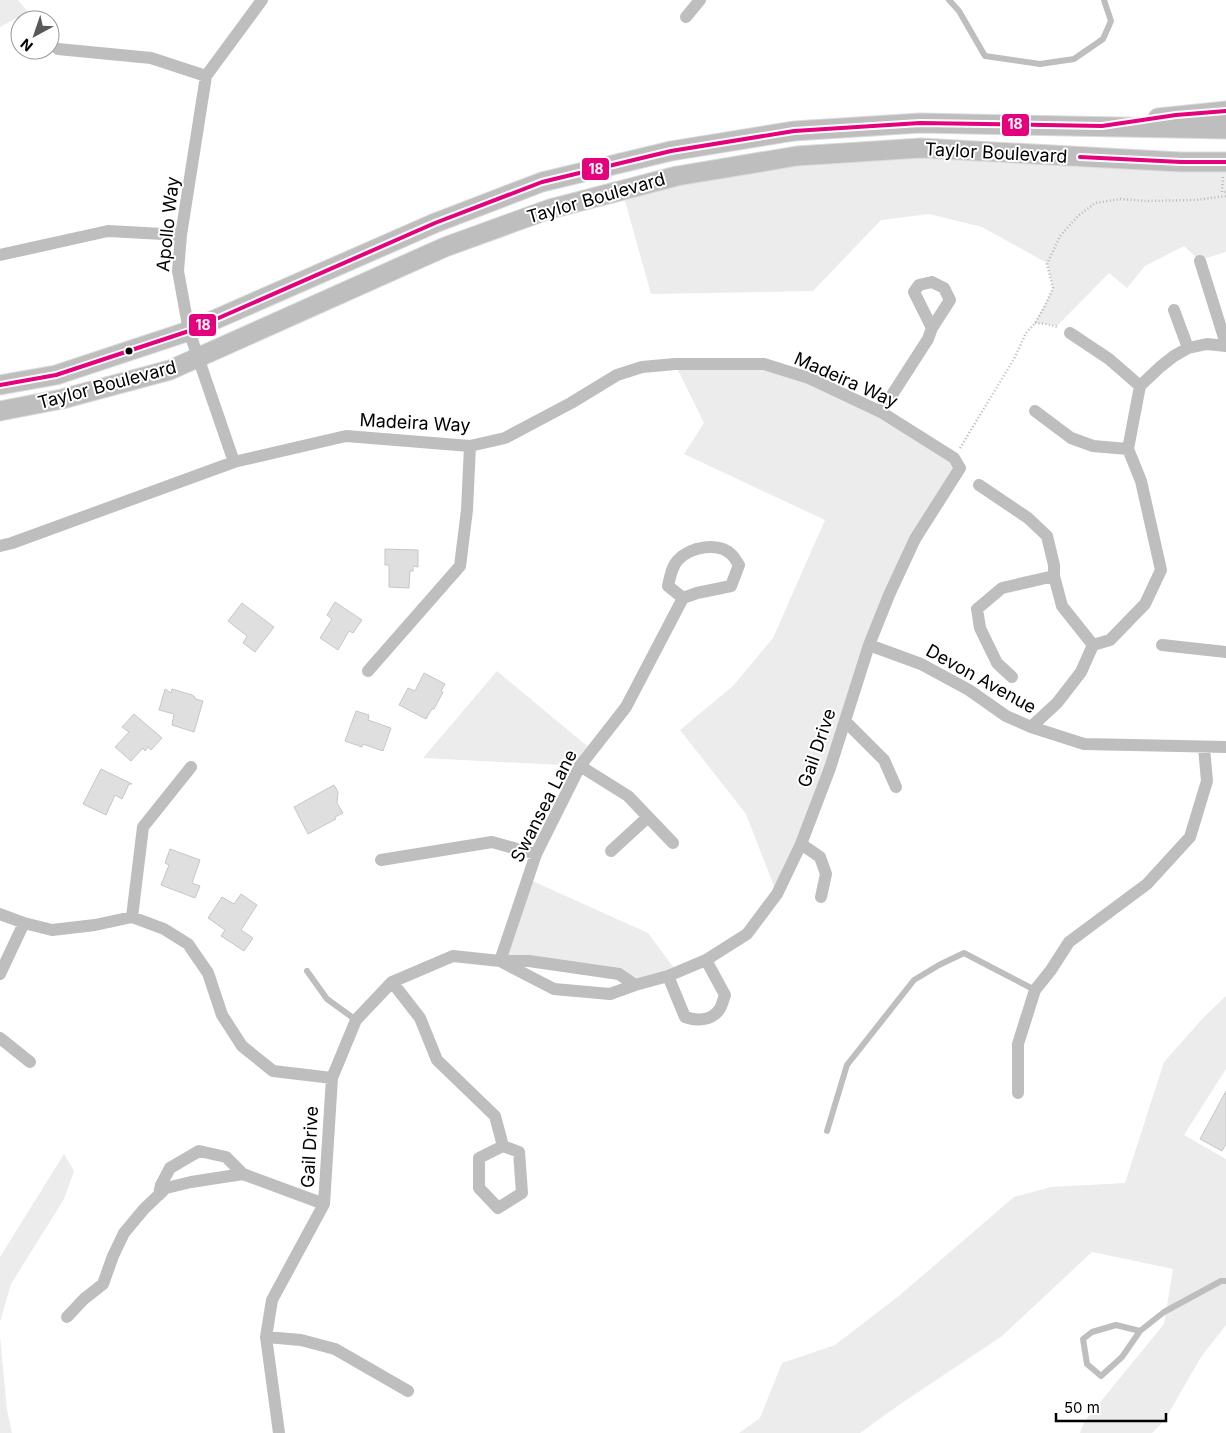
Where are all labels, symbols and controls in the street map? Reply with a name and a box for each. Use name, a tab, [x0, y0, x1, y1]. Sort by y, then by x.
north arrow	[10, 10, 60, 60]
text: N	[17, 35, 36, 55]
line badge: 18	[1001, 113, 1030, 137]
text: 18	[1007, 115, 1023, 132]
street label: Taylor Boulevard	[924, 138, 1068, 167]
line badge: 18	[581, 157, 610, 181]
text: 18	[588, 160, 604, 177]
street label: Taylor Boulevard	[524, 168, 667, 227]
street label: Apollo Way	[152, 175, 183, 273]
line badge: 18	[188, 313, 217, 337]
text: 18	[195, 316, 211, 333]
unlabelled marker	[124, 346, 134, 356]
street label: Madeira Way	[791, 347, 901, 412]
street label: Taylor Boulevard	[35, 356, 179, 413]
street label: Madeira Way	[359, 409, 471, 436]
street label: Devon Avenue	[923, 640, 1040, 717]
street label: Gail Drive	[793, 706, 840, 790]
street label: Swansea Lane	[506, 746, 581, 866]
street label: Gail Drive	[297, 1105, 322, 1188]
scale bar	[1056, 1390, 1166, 1422]
text: 50 m	[1064, 1398, 1100, 1417]

